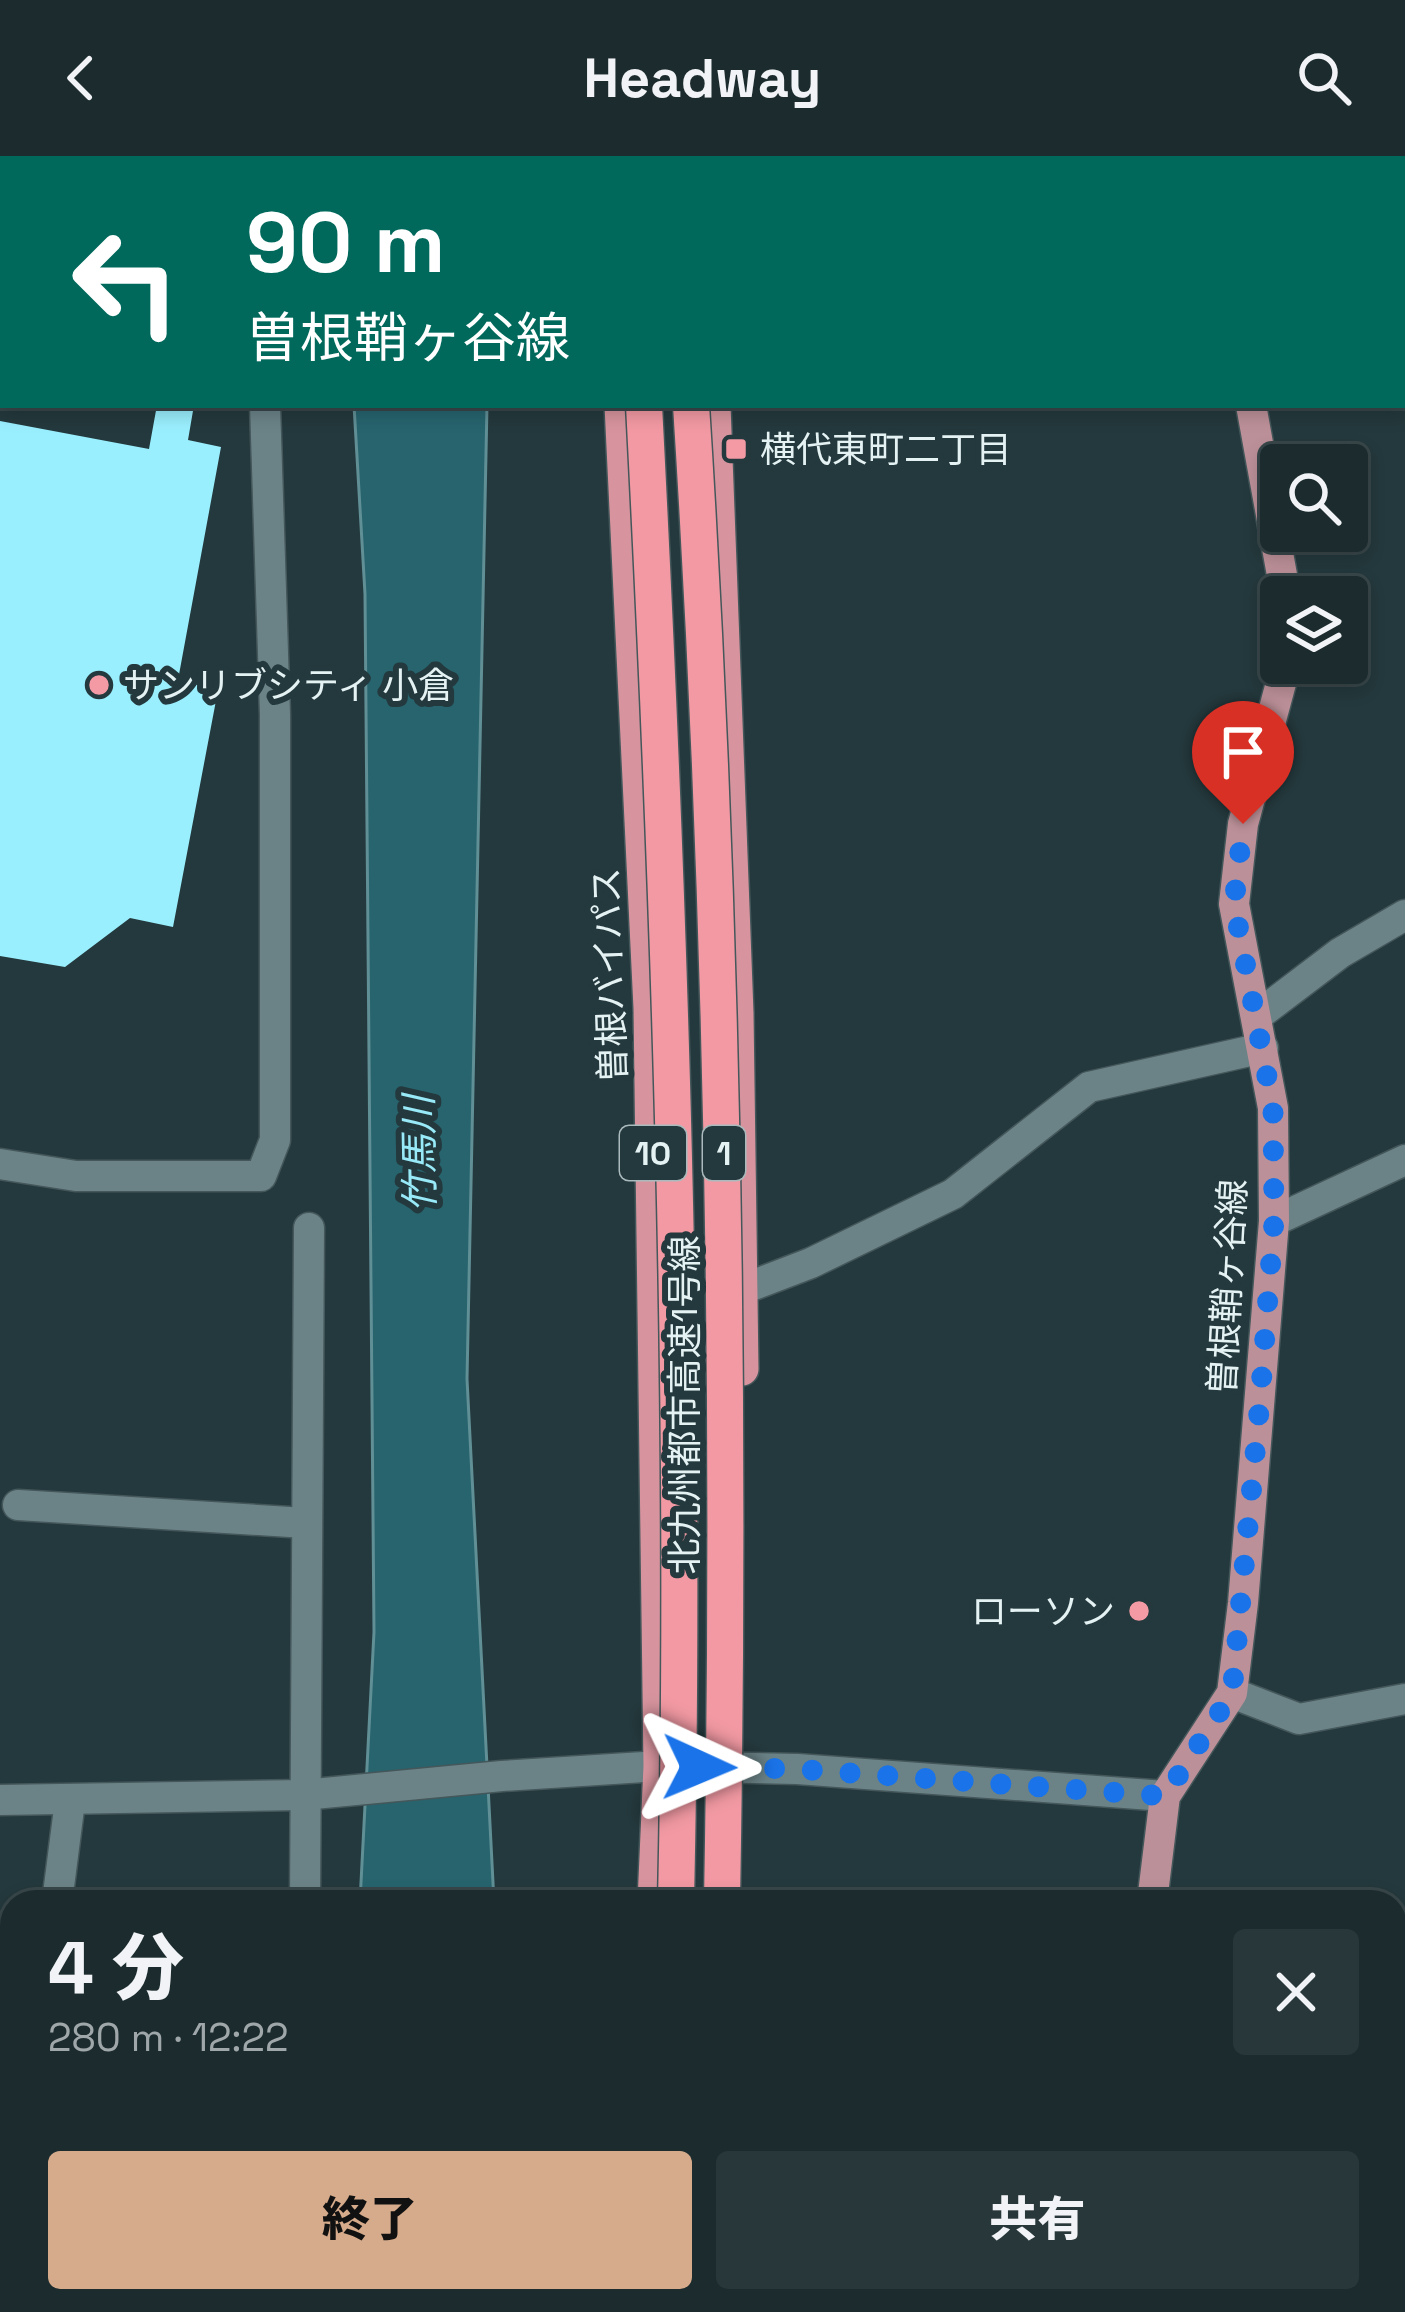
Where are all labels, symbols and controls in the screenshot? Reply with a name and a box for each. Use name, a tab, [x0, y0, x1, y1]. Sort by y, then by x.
text: Headway	[584, 44, 821, 113]
icon: back	[48, 45, 114, 111]
icon: search	[1291, 45, 1357, 111]
text: 90 m	[246, 189, 445, 297]
icon: left	[48, 204, 204, 360]
text: 曽根鞘ヶ谷線	[246, 304, 570, 373]
place label: 横代東町二丁目	[760, 427, 1012, 473]
marker: 横代東町二丁目	[723, 436, 749, 462]
map controls	[1260, 444, 1368, 684]
button: search	[1260, 444, 1368, 552]
button: layers	[1260, 576, 1368, 684]
place label: サンリブシティ 小倉	[123, 663, 454, 709]
marker: サンリブシティ 小倉	[86, 672, 112, 698]
pin	[1192, 701, 1294, 824]
icon: arrive	[1210, 719, 1276, 785]
street label: 曽根バイパス	[583, 867, 637, 1083]
water label: 竹馬川	[394, 1091, 445, 1213]
road number: 10	[620, 1126, 686, 1180]
road number: 1	[703, 1126, 745, 1180]
street label: 曽根鞘ヶ谷線	[1199, 1178, 1257, 1396]
street label: 北九州都市高速1号線	[662, 1235, 708, 1575]
place label: ローソン	[971, 1589, 1115, 1635]
marker: ローソン	[1126, 1598, 1152, 1624]
position arrow	[636, 1704, 762, 1830]
text: 4 分	[48, 1922, 184, 2014]
button: close	[1233, 1929, 1359, 2055]
text: 280 m · 12:22	[48, 2013, 288, 2062]
button: 終了	[48, 2151, 692, 2289]
button: 共有	[716, 2151, 1359, 2289]

